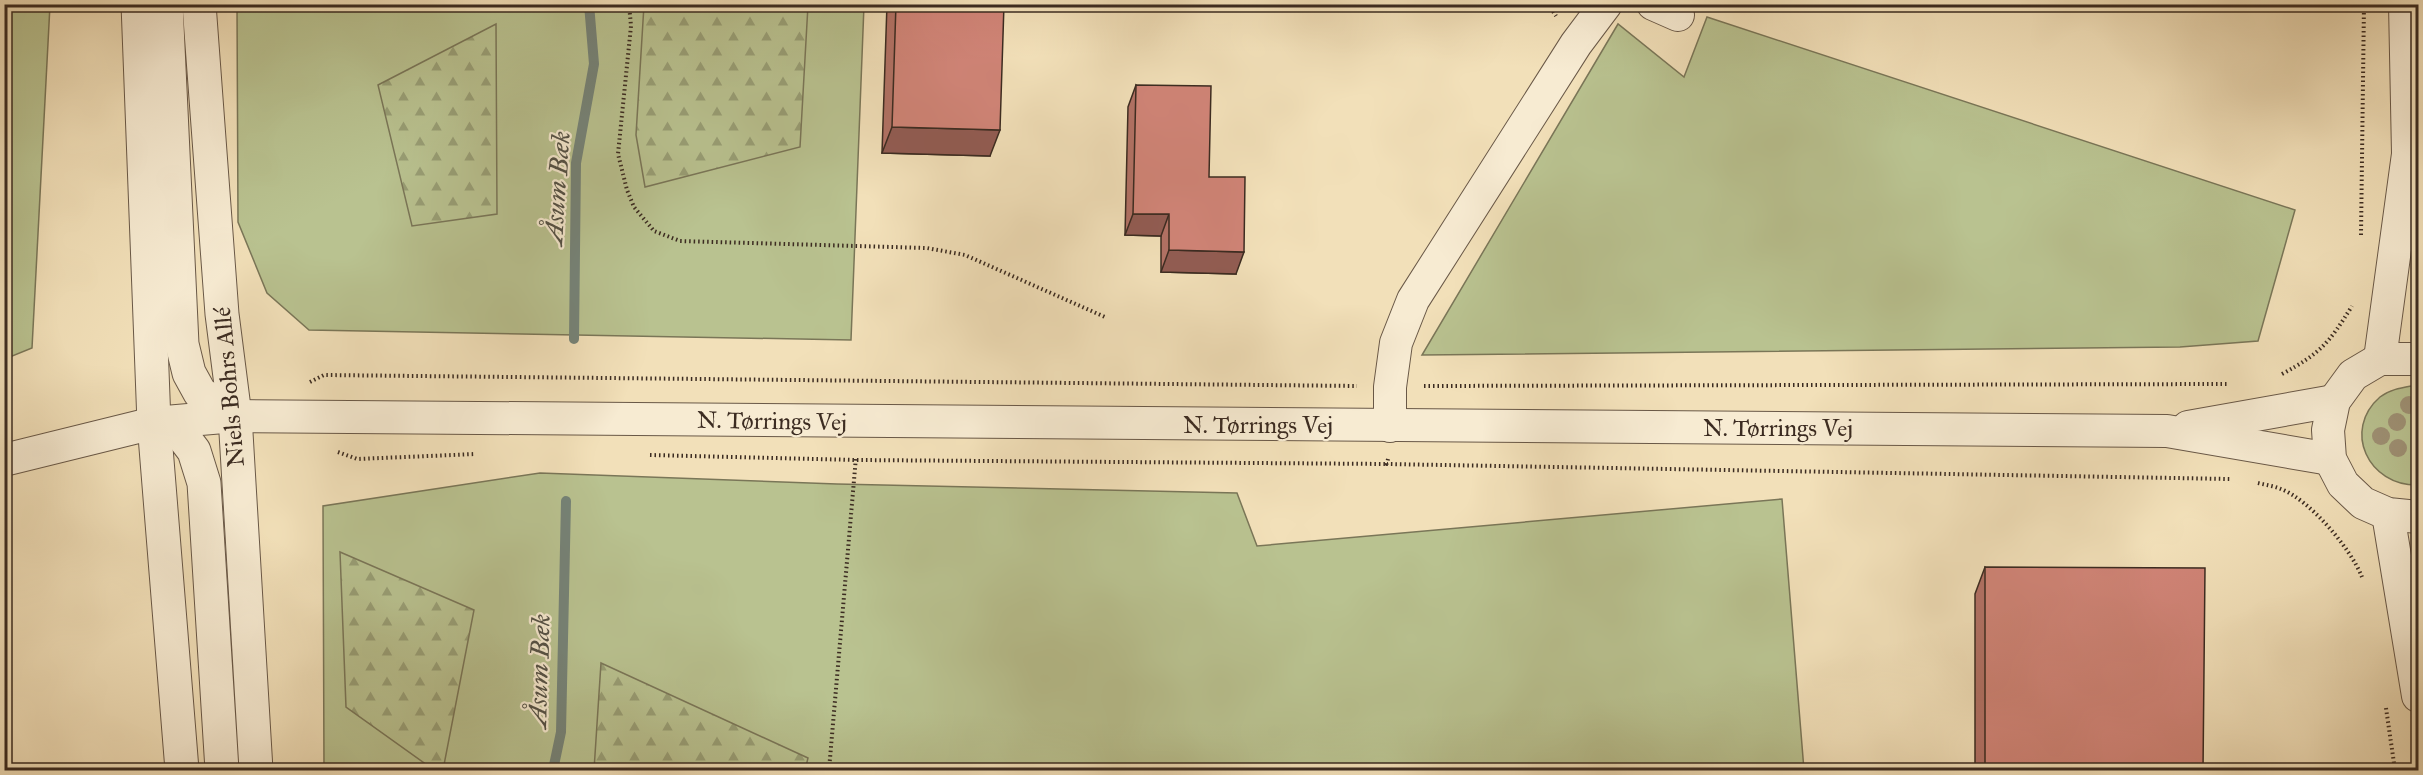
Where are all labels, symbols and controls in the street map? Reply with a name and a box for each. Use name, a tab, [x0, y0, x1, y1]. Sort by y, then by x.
water label: Åsum Bæk	[537, 130, 577, 249]
street label: Niels Bohrs Allé	[207, 306, 251, 468]
street label: N. Tørrings Vej	[697, 405, 847, 437]
street label: N. Tørrings Vej	[1183, 410, 1333, 440]
street label: N. Tørrings Vej	[1703, 413, 1853, 443]
water label: Åsum Bæk	[521, 613, 557, 731]

